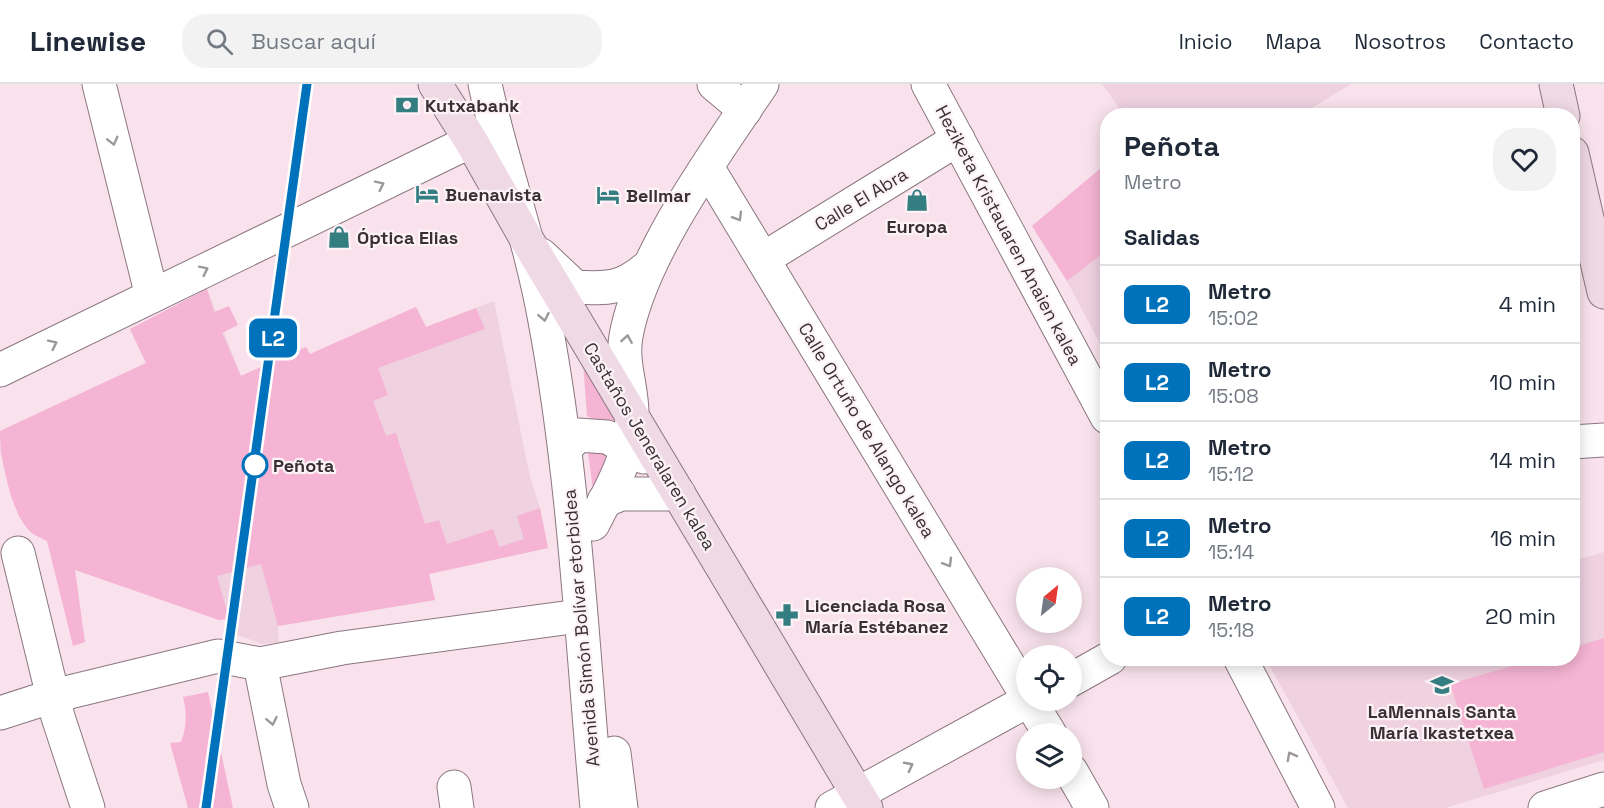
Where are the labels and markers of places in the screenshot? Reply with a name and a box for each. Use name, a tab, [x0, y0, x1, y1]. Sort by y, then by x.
bank icon: Kutxabank	[394, 92, 420, 118]
place label: Kutxabank	[425, 94, 519, 117]
hotel icon: Buenavista	[414, 181, 440, 207]
hotel icon: Bellmar	[595, 182, 621, 208]
place label: Buenavista	[445, 183, 543, 206]
place label: Bellmar	[626, 184, 691, 207]
shop icon: Europa	[904, 187, 930, 213]
place label: Europa	[887, 215, 948, 238]
shop icon: Óptica Elias	[326, 224, 352, 250]
place label: Óptica Elias	[357, 226, 458, 249]
marker: Peñota	[242, 452, 268, 478]
place label: Peñota	[273, 454, 335, 477]
place label: Licenciada Rosa María Estébanez	[805, 594, 948, 638]
pharmacy icon: Licenciada Rosa María Estébanez	[774, 602, 800, 628]
school or university icon: LaMennais Santa María Ikastetxea	[1429, 672, 1455, 698]
place label: LaMennais Santa María Ikastetxea	[1368, 700, 1517, 744]

